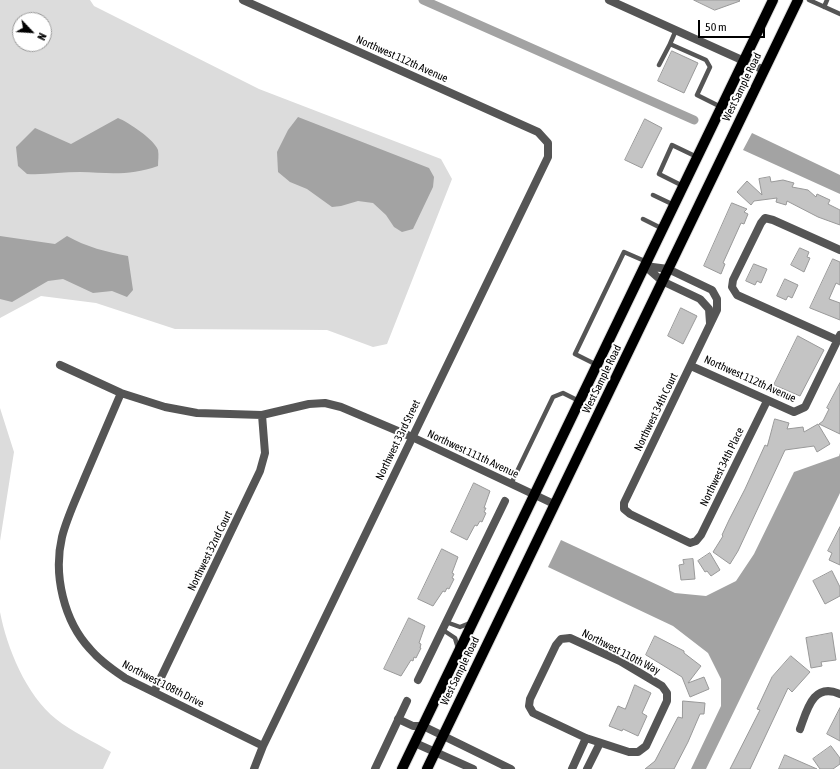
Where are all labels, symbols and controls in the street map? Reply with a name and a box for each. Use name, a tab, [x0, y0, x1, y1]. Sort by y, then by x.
north arrow	[12, 12, 52, 52]
scale bar	[700, 12, 767, 38]
text: 50 m	[705, 20, 727, 34]
text: N	[35, 31, 49, 42]
street label: Northwest 112th Avenue	[354, 33, 450, 85]
street label: West Sample Road	[720, 51, 764, 123]
street label: West Sample Road	[580, 343, 624, 415]
street label: Northwest 112th Avenue	[702, 353, 798, 405]
street label: Northwest 34th Court	[631, 371, 681, 453]
street label: Northwest 33rd Street	[373, 398, 423, 482]
street label: Northwest 34th Place	[697, 425, 747, 509]
street label: Northwest 111th Avenue	[425, 427, 521, 481]
street label: Northwest 32nd Court	[185, 509, 235, 593]
street label: Northwest 110th Way	[580, 627, 662, 677]
street label: West Sample Road	[438, 635, 482, 707]
street label: Northwest 108th Drive	[120, 658, 206, 710]

